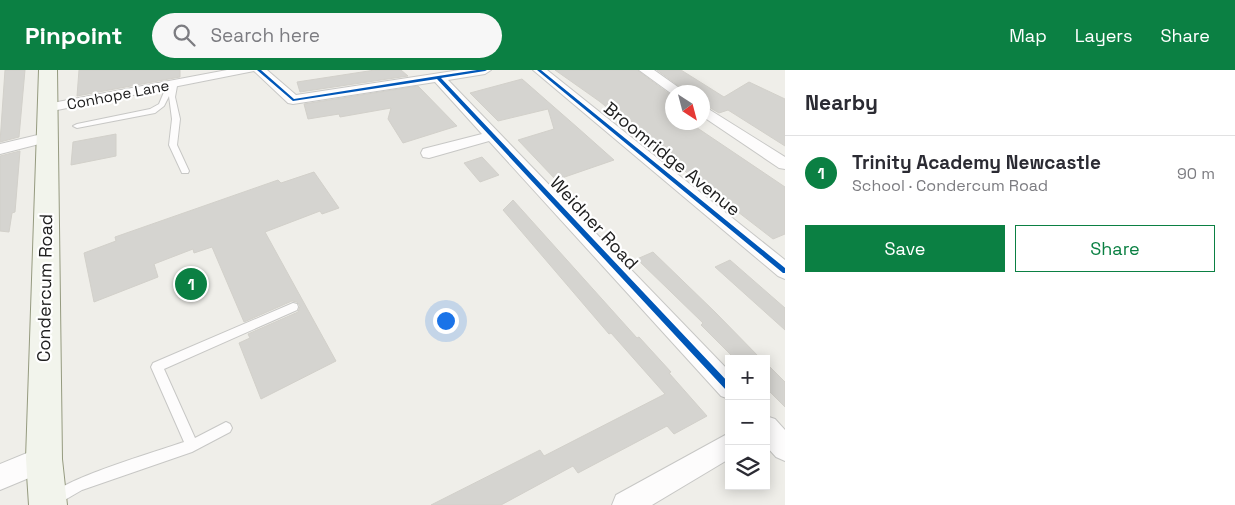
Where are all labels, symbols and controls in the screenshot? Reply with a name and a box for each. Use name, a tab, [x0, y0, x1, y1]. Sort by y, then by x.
search box	[152, 13, 502, 58]
text: Pinpoint	[25, 20, 122, 51]
icon: search	[170, 21, 198, 49]
text: Search here	[210, 23, 320, 48]
text: Map	[1009, 24, 1047, 47]
text: Layers	[1075, 24, 1132, 47]
text: Share	[1160, 24, 1210, 47]
street label: Conhope Lane	[65, 75, 171, 114]
north arrow	[665, 85, 710, 130]
text: Nearby	[805, 89, 878, 116]
street label: Broomridge Avenue	[599, 96, 745, 221]
text: Trinity Academy Newcastle	[852, 150, 1101, 175]
text: 1	[817, 163, 825, 184]
text: 90 m	[1177, 163, 1215, 184]
street label: Weidner Road	[545, 171, 644, 274]
text: School · Condercum Road	[852, 175, 1048, 196]
street label: Condercum Road	[32, 214, 57, 362]
button: Save	[805, 225, 1005, 272]
button: Share	[1015, 225, 1215, 272]
pin: 1	[175, 265, 207, 303]
your location	[433, 308, 459, 334]
map controls	[725, 355, 770, 490]
button: +	[725, 355, 770, 400]
button: −	[725, 400, 770, 445]
button: layers	[725, 445, 770, 490]

